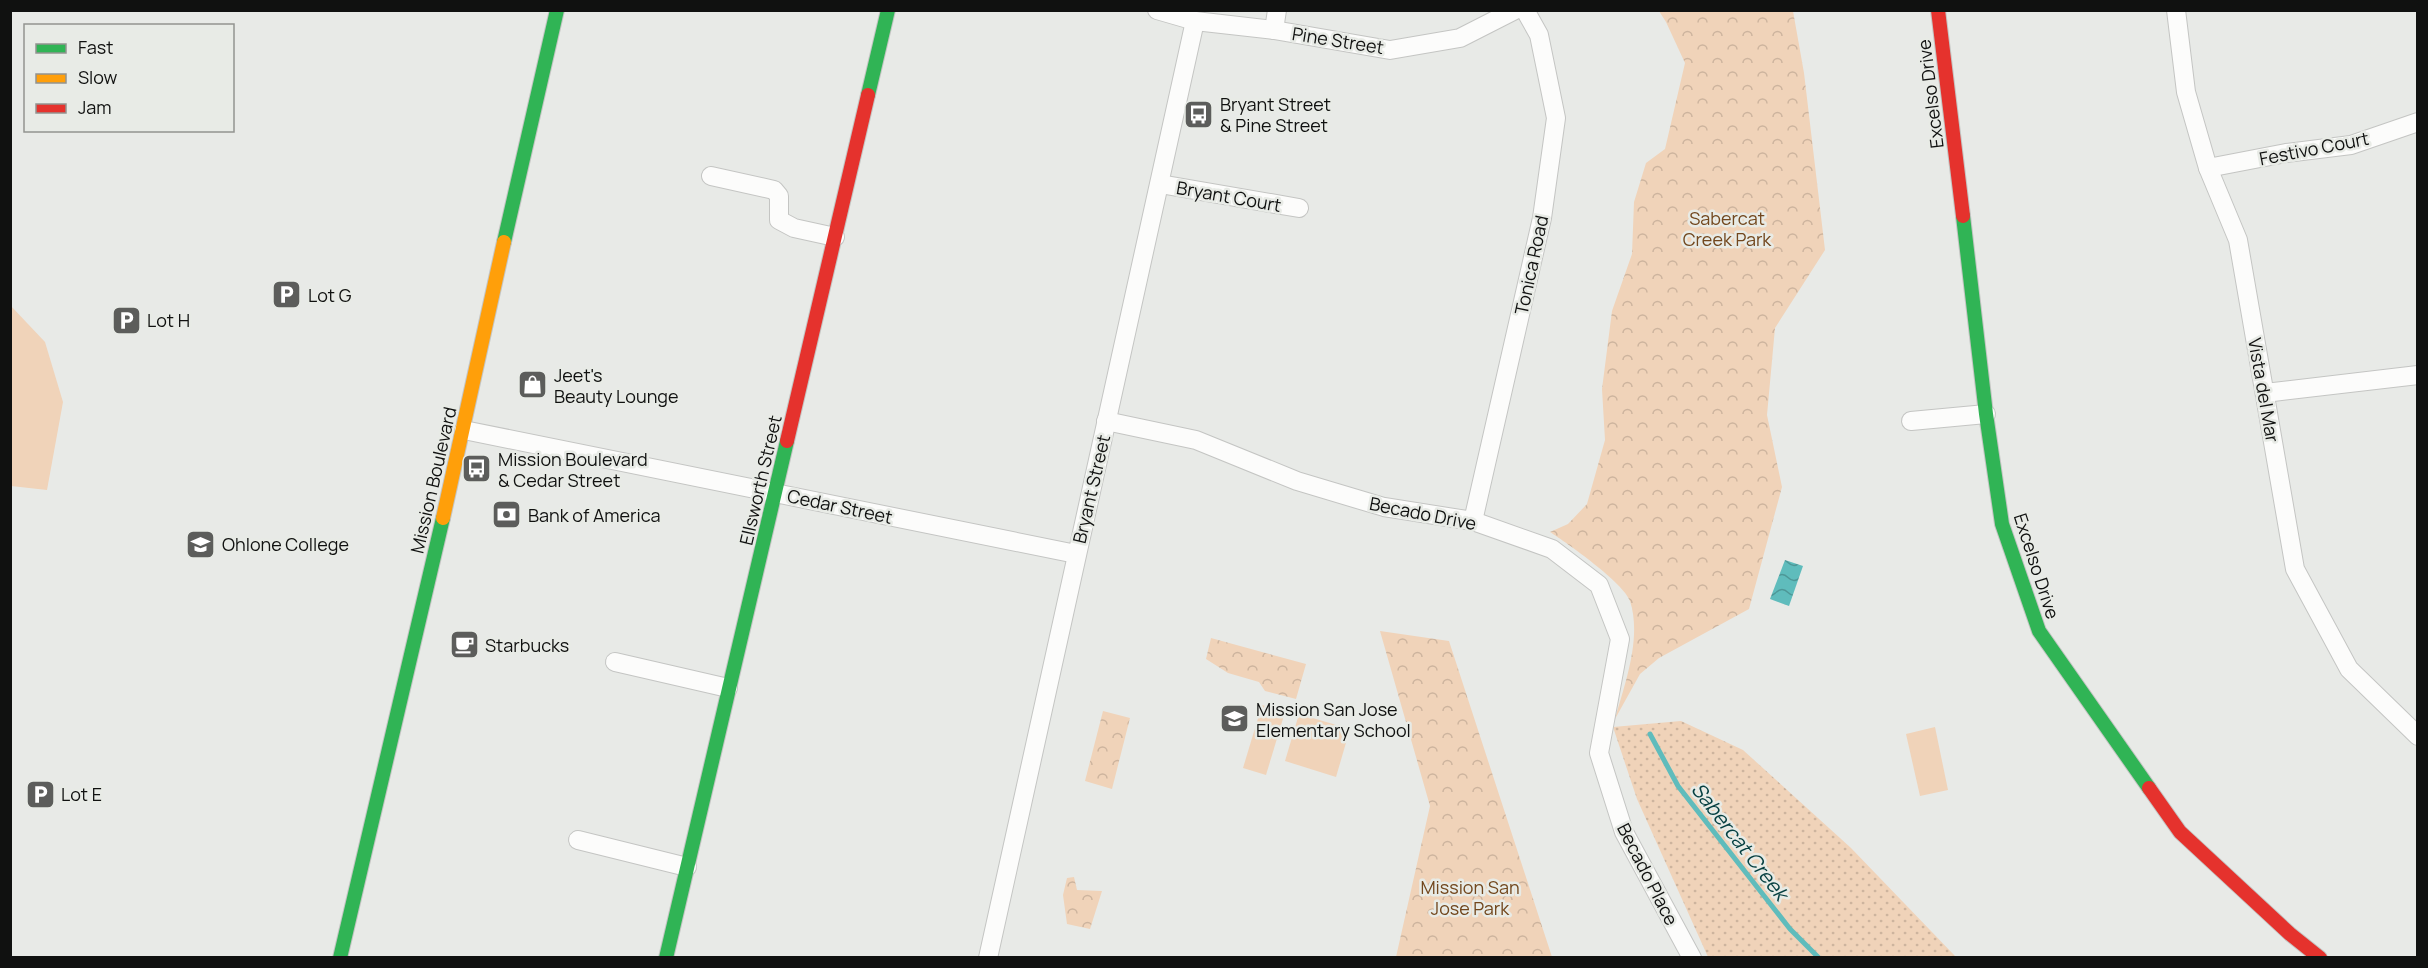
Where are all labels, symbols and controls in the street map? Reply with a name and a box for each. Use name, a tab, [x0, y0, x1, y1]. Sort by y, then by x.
street label: Pine Street	[1290, 21, 1386, 59]
legend	[24, 24, 234, 132]
text: Fast	[78, 35, 113, 59]
street label: Excelso Drive	[1911, 38, 1949, 150]
text: Slow	[78, 65, 118, 89]
place label: Bryant Street & Pine Street	[1220, 92, 1331, 137]
text: Jam	[78, 95, 112, 119]
bus stop icon: Bryant Street & Pine Street	[1183, 98, 1215, 130]
street label: Festivo Court	[2257, 126, 2371, 170]
street label: Bryant Court	[1175, 175, 1283, 217]
park label: Sabercat Creek Park	[1683, 206, 1772, 251]
street label: Tonica Road	[1509, 213, 1553, 317]
parking icon: Lot G	[271, 279, 303, 311]
place label: Lot G	[308, 283, 352, 307]
parking icon: Lot H	[110, 304, 142, 336]
place label: Lot H	[147, 308, 190, 332]
street label: Vista del Mar	[2243, 336, 2285, 445]
place label: Jeet's Beauty Lounge	[554, 363, 679, 408]
shop icon: Jeet's Beauty Lounge	[517, 369, 549, 401]
street label: Mission Boulevard	[404, 404, 462, 556]
street label: Ellsworth Street	[733, 413, 787, 547]
street label: Bryant Street	[1067, 432, 1115, 546]
place label: Mission Boulevard & Cedar Street	[498, 447, 648, 492]
bus stop icon: Mission Boulevard & Cedar Street	[461, 453, 493, 485]
street label: Cedar Street	[785, 483, 895, 529]
street label: Becado Drive	[1367, 491, 1479, 535]
bank icon: Bank of America	[491, 499, 523, 531]
place label: Bank of America	[528, 503, 661, 527]
street label: Excelso Drive	[2009, 510, 2065, 622]
school or university icon: Ohlone College	[185, 528, 217, 560]
place label: Ohlone College	[222, 532, 349, 556]
cafe icon: Starbucks	[448, 629, 480, 661]
place label: Starbucks	[485, 633, 569, 657]
place label: Mission San Jose Elementary School	[1256, 697, 1411, 742]
school or university icon: Mission San Jose Elementary School	[1219, 703, 1251, 735]
water label: Sabercat Creek	[1685, 776, 1796, 908]
parking icon: Lot E	[24, 778, 56, 810]
place label: Lot E	[61, 782, 102, 806]
street label: Becado Place	[1612, 819, 1684, 929]
park label: Mission San Jose Park	[1420, 875, 1520, 920]

